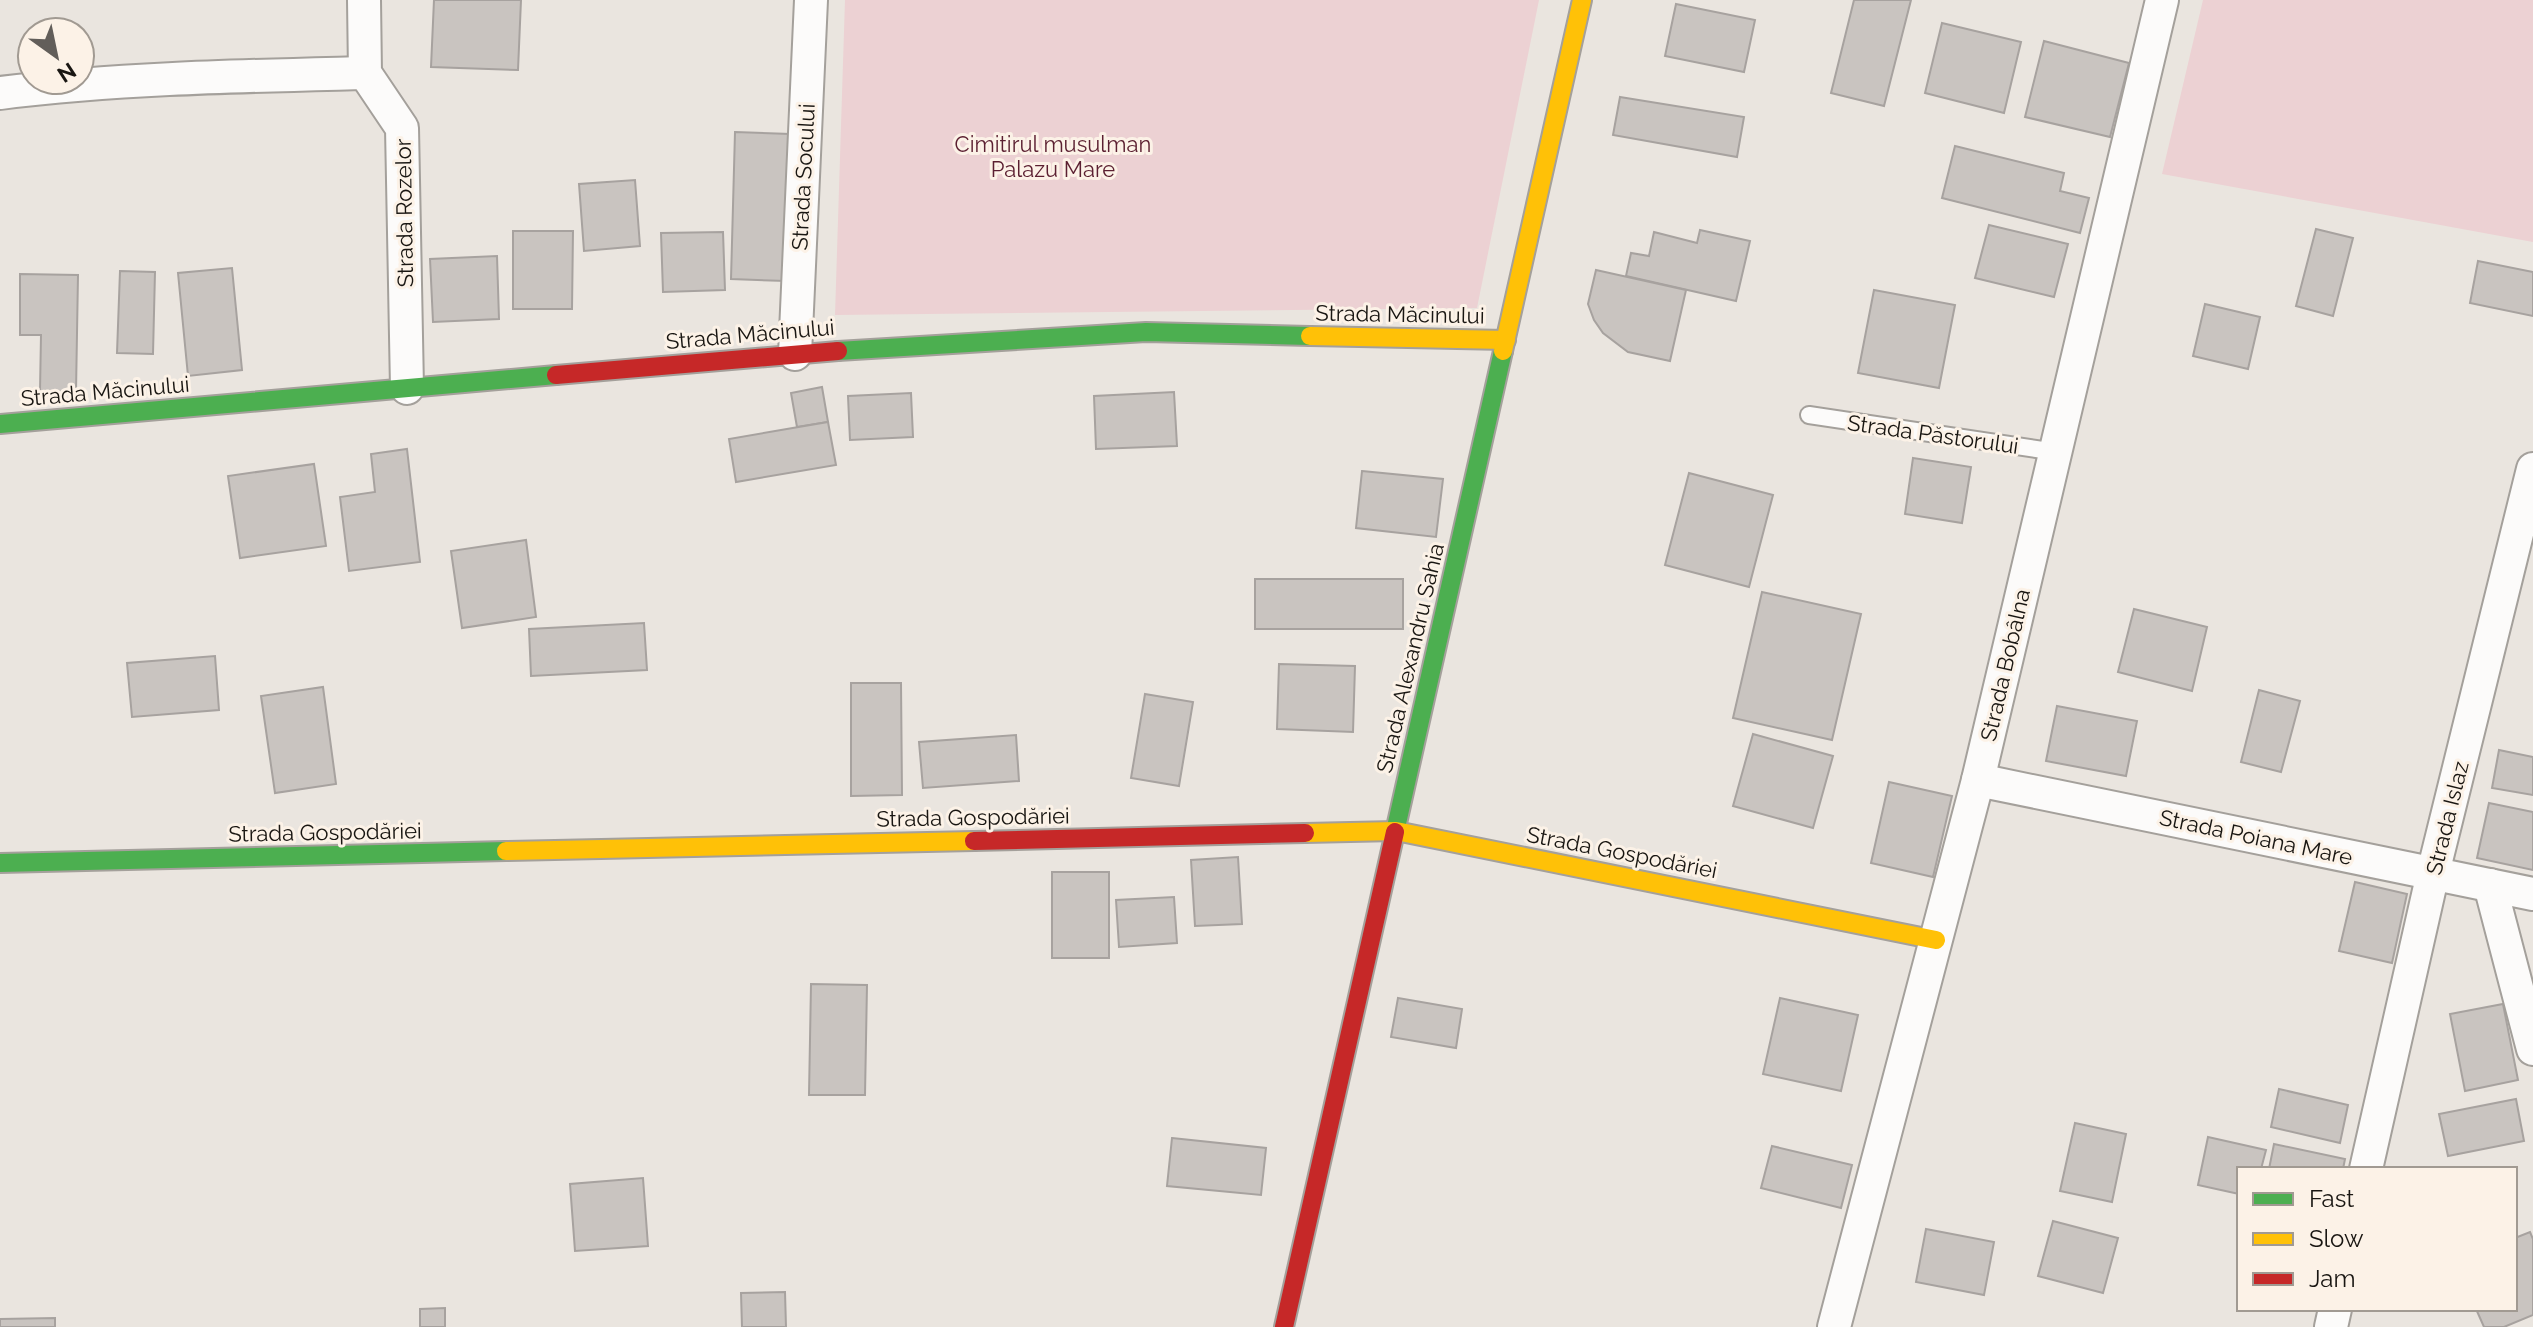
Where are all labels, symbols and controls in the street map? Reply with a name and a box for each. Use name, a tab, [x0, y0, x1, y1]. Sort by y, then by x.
north arrow	[16, 16, 96, 96]
text: N	[53, 57, 81, 88]
street label: Strada Socului	[786, 103, 820, 251]
park label: Cimitirul musulman Palazu Mare	[955, 131, 1151, 182]
street label: Strada Rozelor	[390, 138, 418, 288]
street label: Strada Măcinului	[1315, 300, 1485, 328]
street label: Strada Măcinului	[665, 314, 835, 354]
street label: Strada Măcinului	[20, 371, 190, 411]
street label: Strada Păstorului	[1846, 409, 2020, 459]
street label: Strada Alexandru Sahia	[1371, 541, 1449, 775]
street label: Strada Bobâlna	[1975, 586, 2035, 744]
street label: Strada Islaz	[2420, 758, 2474, 878]
street label: Strada Gospodăriei	[876, 802, 1070, 832]
street label: Strada Poiana Mare	[2157, 804, 2355, 870]
street label: Strada Gospodăriei	[228, 817, 422, 847]
street label: Strada Gospodăriei	[1525, 821, 1719, 883]
legend	[2237, 1167, 2517, 1311]
text: Fast	[2309, 1184, 2354, 1213]
text: Slow	[2309, 1224, 2364, 1253]
text: Jam	[2309, 1264, 2355, 1293]

